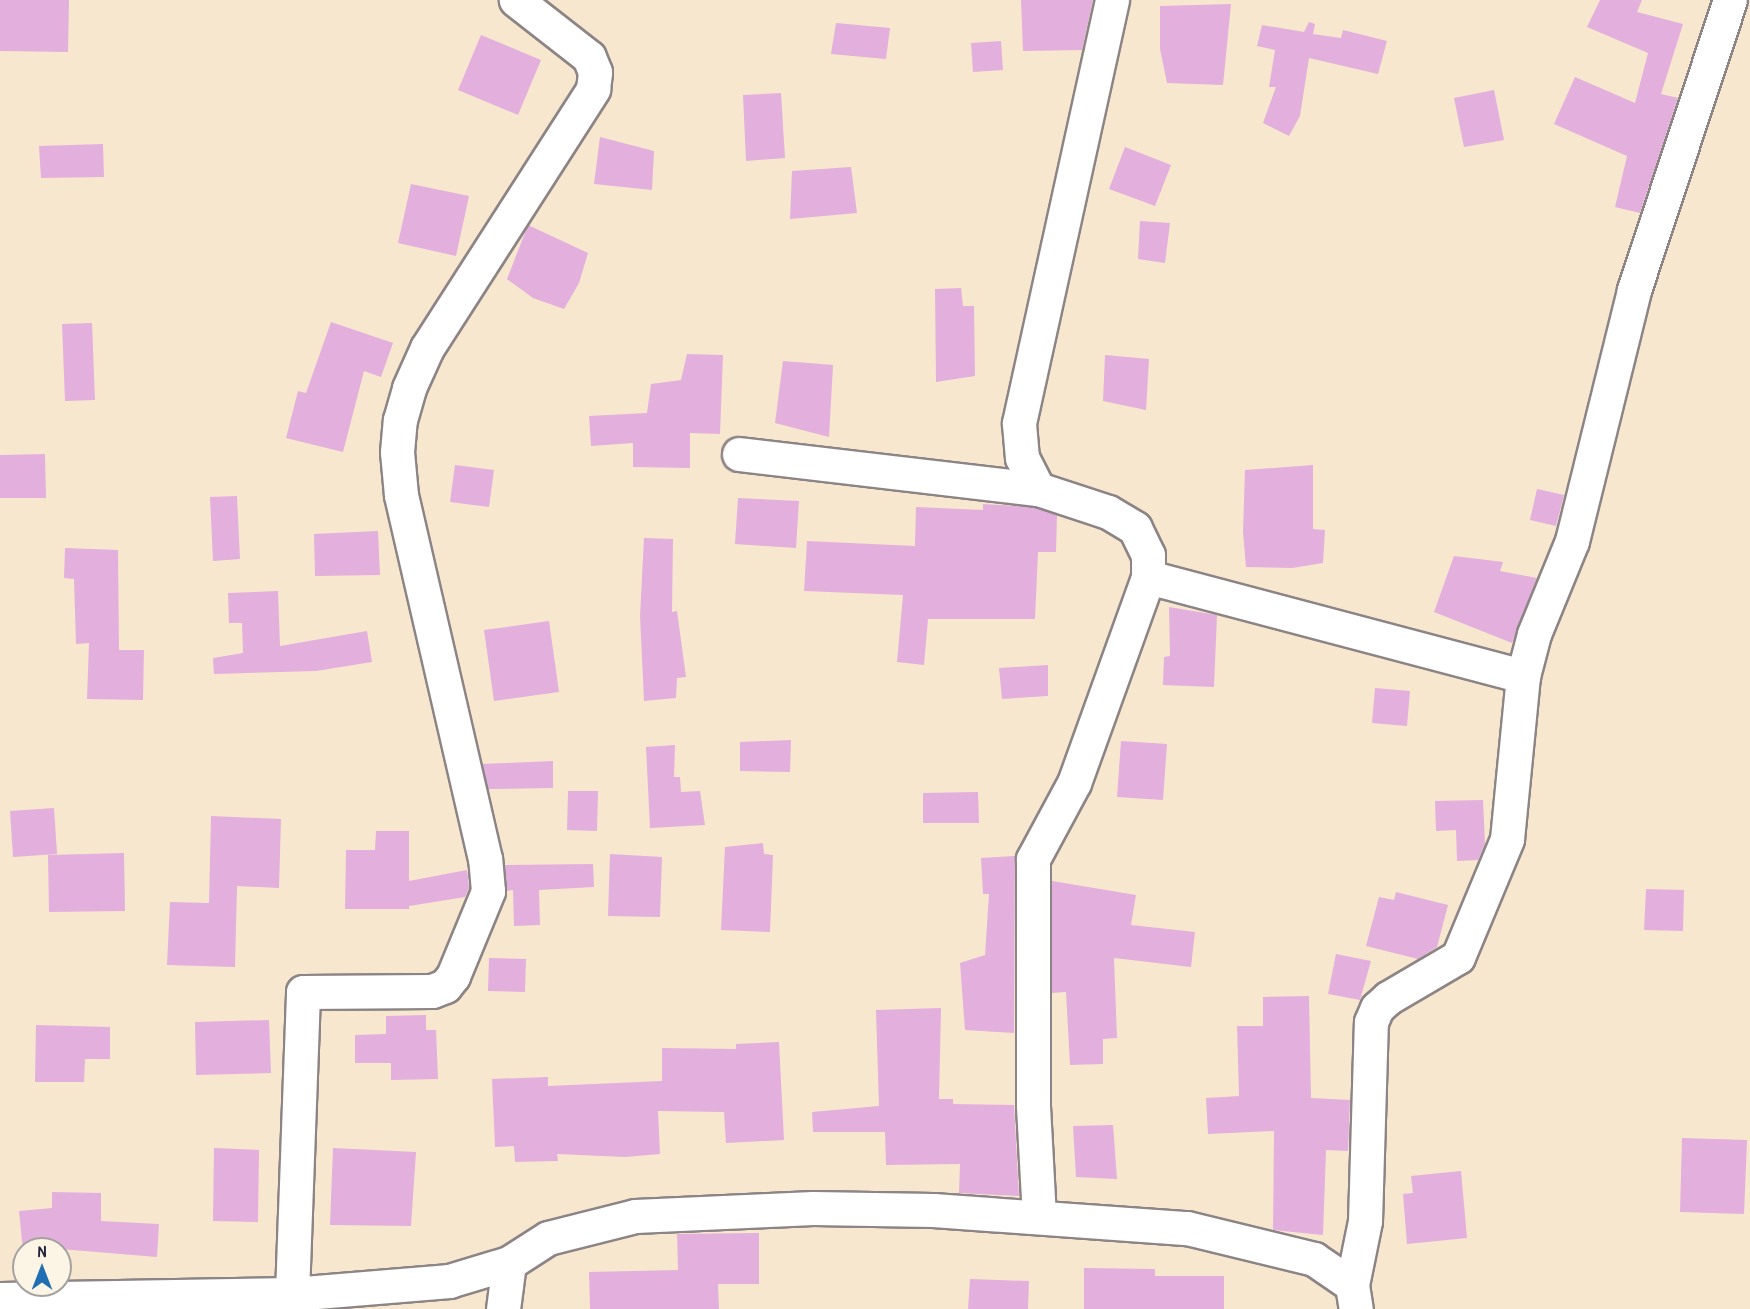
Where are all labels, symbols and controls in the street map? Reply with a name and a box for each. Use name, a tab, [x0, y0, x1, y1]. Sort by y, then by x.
north arrow	[12, 1237, 72, 1297]
text: N	[38, 1240, 46, 1262]

